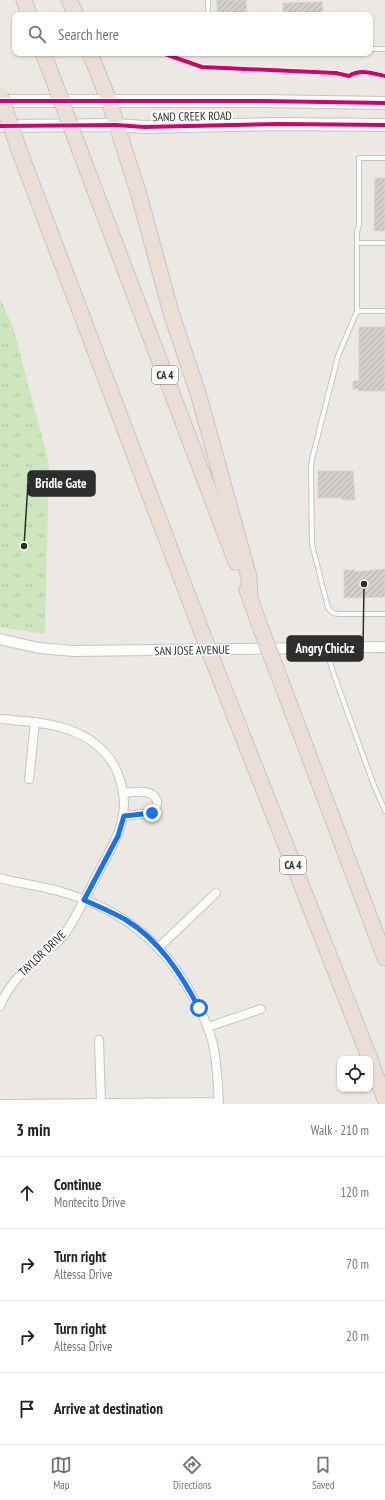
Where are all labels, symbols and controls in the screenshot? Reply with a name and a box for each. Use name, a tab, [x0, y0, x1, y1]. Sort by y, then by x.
search box	[12, 12, 373, 56]
icon: search	[26, 23, 48, 45]
text: Search here	[58, 25, 119, 44]
street label: SAND CREEK ROAD	[152, 108, 232, 124]
road number: CA 4	[152, 366, 178, 384]
callout: Bridle Gate	[28, 471, 95, 496]
text: Bridle Gate	[35, 475, 87, 492]
callout: Angry Chickz	[287, 636, 363, 661]
text: Angry Chickz	[295, 640, 354, 657]
street label: SAN JOSE AVENUE	[154, 642, 230, 658]
route end	[143, 804, 161, 822]
road number: CA 4	[280, 856, 306, 874]
street label: TAYLOR DRIVE	[15, 927, 69, 979]
route start	[190, 999, 208, 1017]
map controls	[337, 1056, 373, 1092]
button: locate	[337, 1056, 373, 1092]
text: 3 min	[16, 1119, 50, 1141]
text: Walk · 210 m	[311, 1122, 369, 1139]
text: Continue	[54, 1175, 101, 1194]
icon: ahead	[16, 1182, 38, 1204]
text: 120 m	[340, 1184, 369, 1201]
text: Montecito Drive	[54, 1194, 125, 1211]
text: Turn right	[54, 1247, 106, 1266]
icon: right	[16, 1254, 38, 1276]
text: 70 m	[346, 1256, 369, 1273]
text: Altessa Drive	[54, 1266, 112, 1283]
text: Turn right	[54, 1319, 106, 1338]
icon: right	[16, 1326, 38, 1348]
text: 20 m	[346, 1328, 369, 1345]
text: Altessa Drive	[54, 1338, 112, 1355]
icon: arrive	[16, 1398, 38, 1420]
text: Arrive at destination	[54, 1399, 163, 1418]
tab: Map	[50, 1454, 72, 1492]
tab: Directions	[173, 1454, 211, 1492]
tab: Saved	[312, 1454, 335, 1492]

